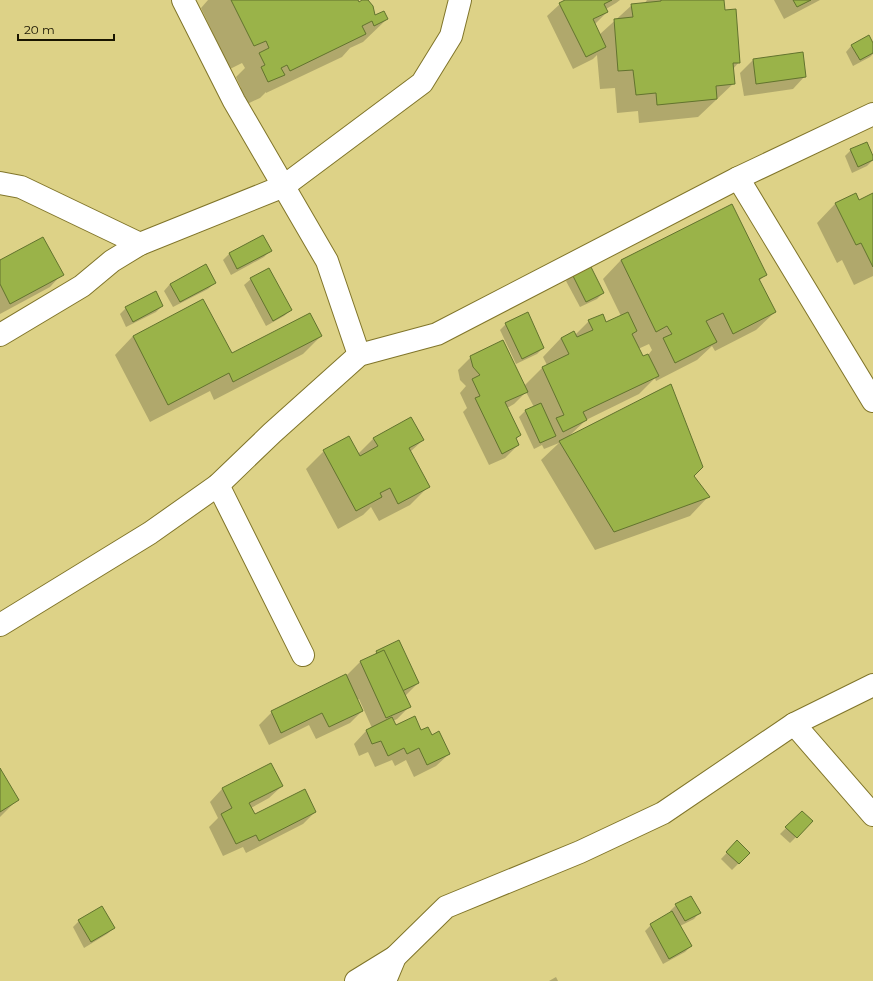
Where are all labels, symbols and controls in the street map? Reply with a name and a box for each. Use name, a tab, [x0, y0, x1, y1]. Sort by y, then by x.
scale bar	[18, 16, 114, 42]
text: 20 m	[24, 22, 55, 37]

